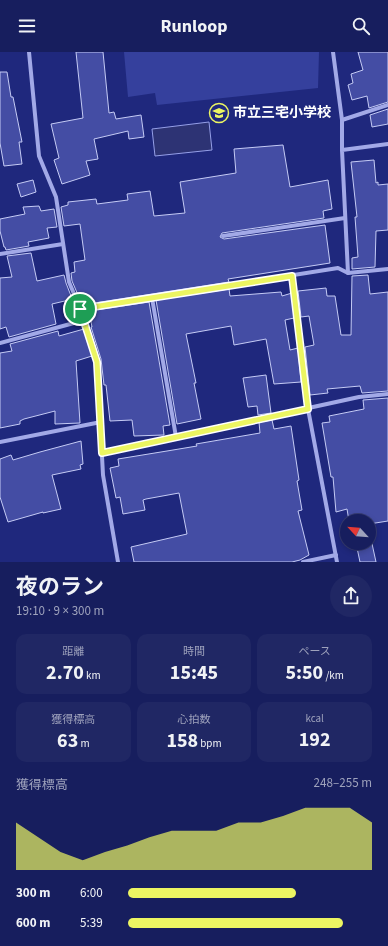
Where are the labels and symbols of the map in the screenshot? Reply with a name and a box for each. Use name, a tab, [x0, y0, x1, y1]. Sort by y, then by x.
school or university icon: 市立三宅小学校	[208, 102, 230, 124]
place label: 市立三宅小学校	[233, 103, 331, 123]
pin	[63, 292, 97, 326]
north arrow	[340, 514, 376, 550]

